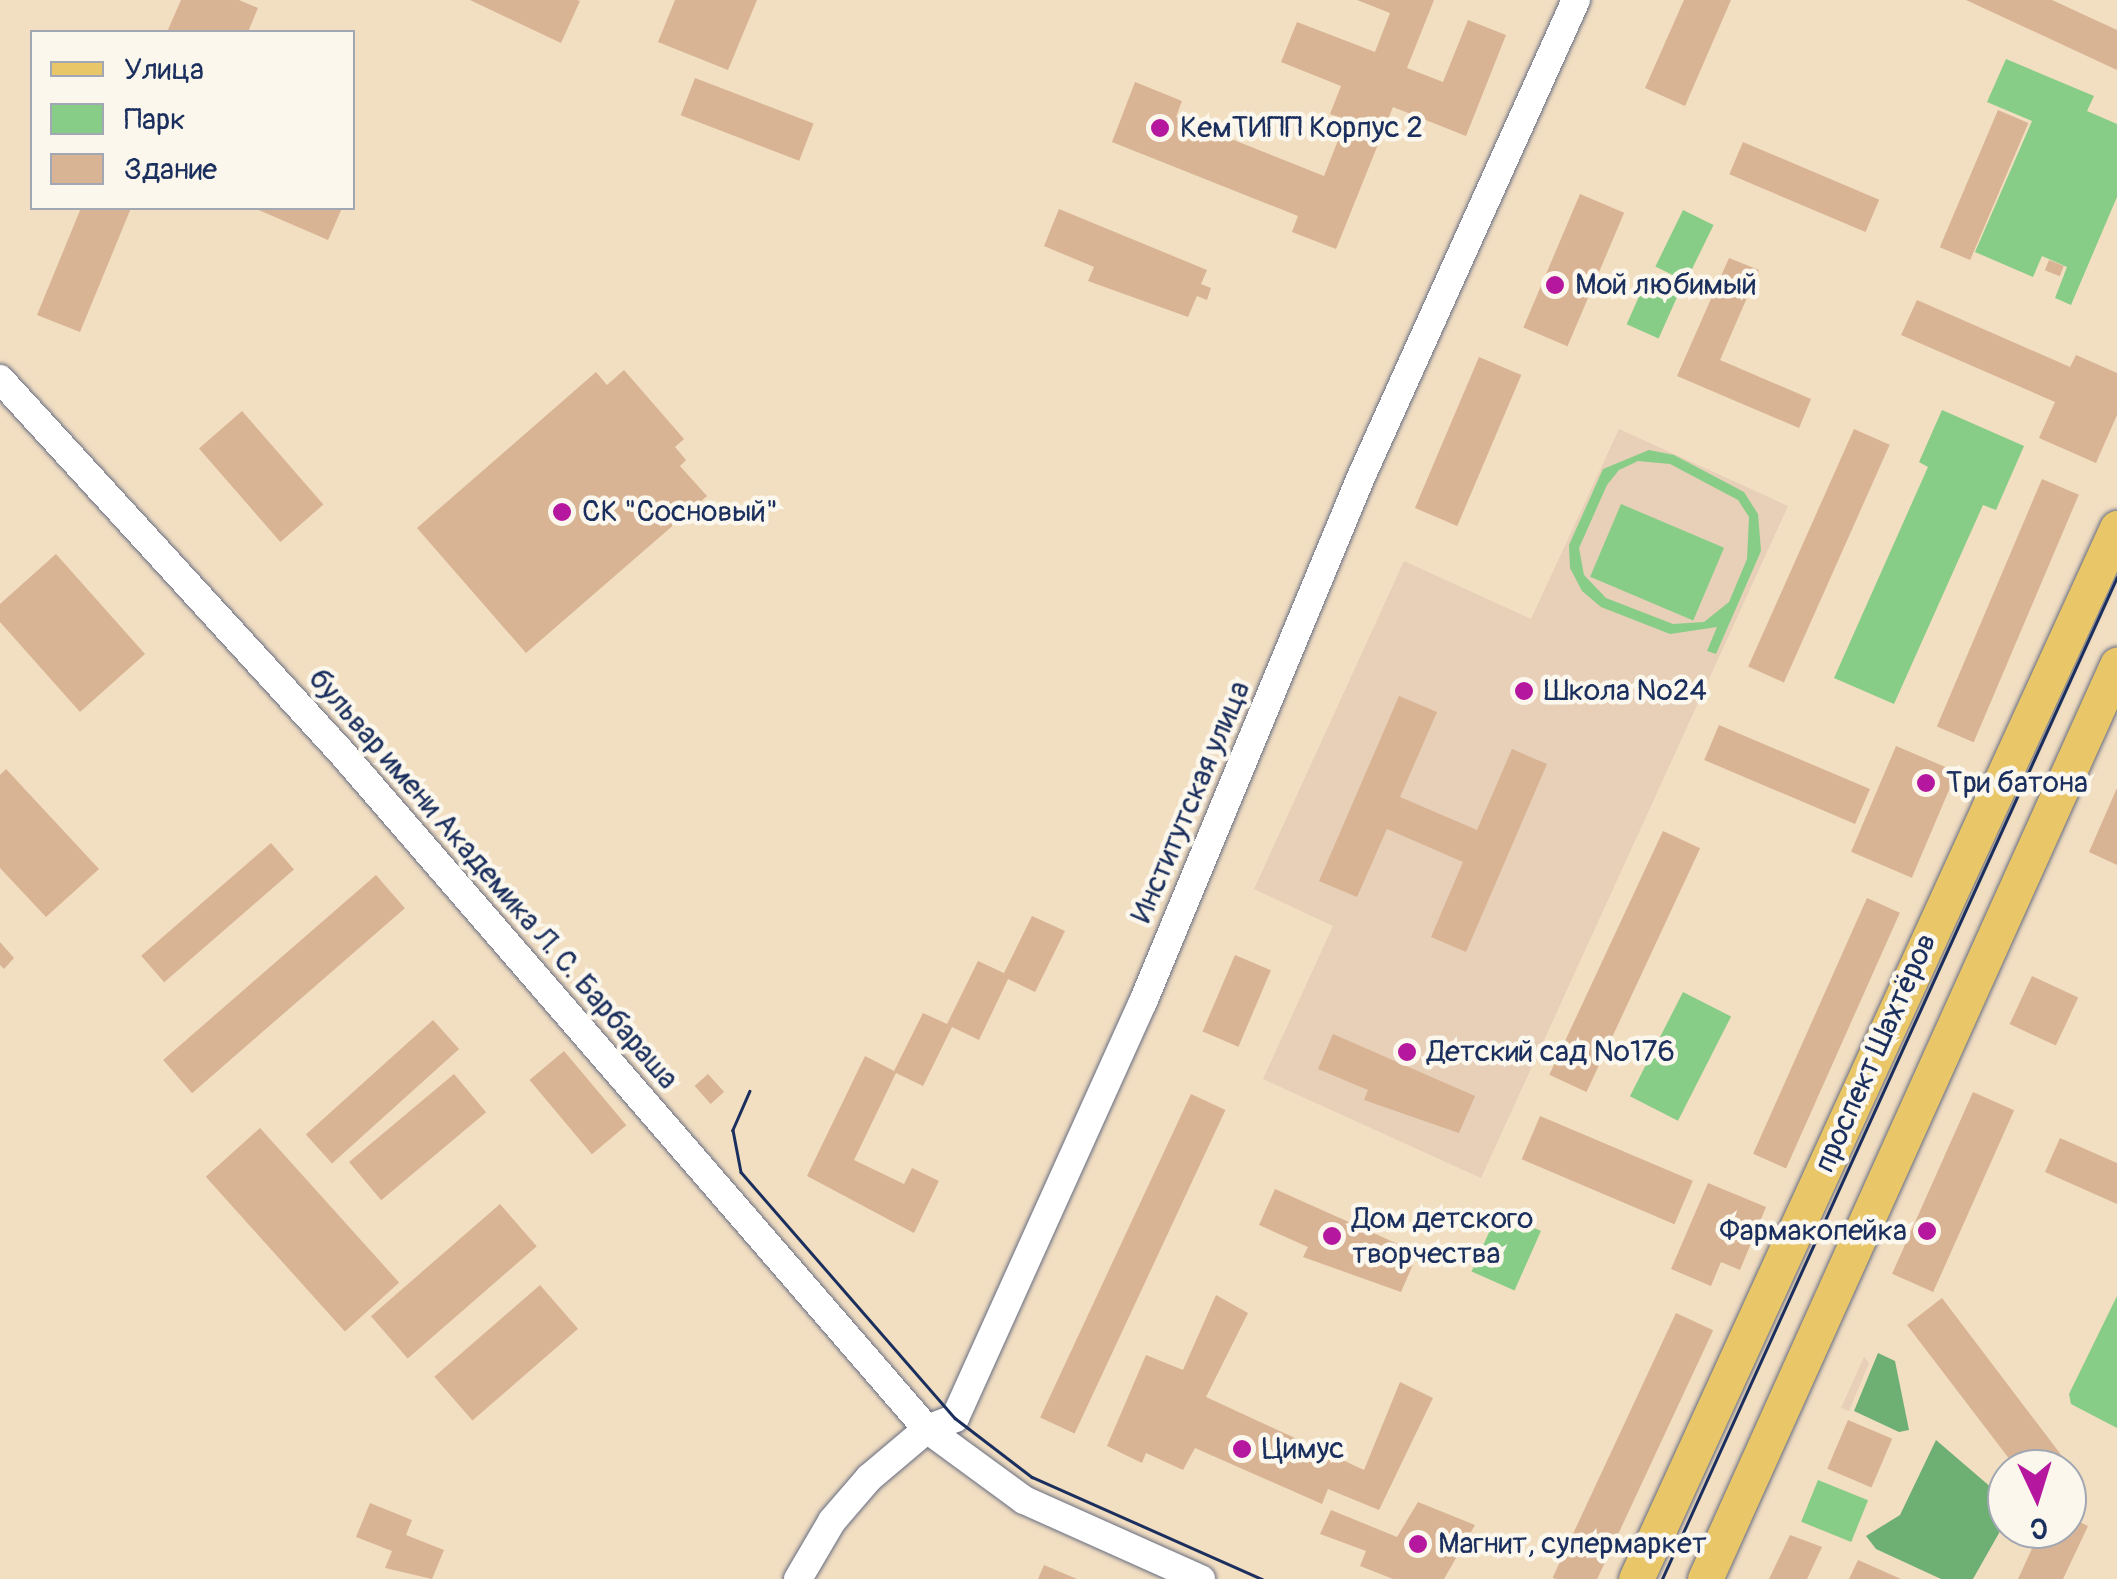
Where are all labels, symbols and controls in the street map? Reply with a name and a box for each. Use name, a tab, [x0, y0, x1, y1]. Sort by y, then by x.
legend	[30, 30, 355, 210]
text: Улица	[124, 51, 204, 88]
text: Парк	[124, 101, 186, 138]
place label: КемТИПП Корпус 2	[1180, 110, 1423, 146]
marker: КемТИПП Корпус 2	[1149, 117, 1171, 139]
text: Здание	[124, 151, 217, 188]
place label: Мой любимый	[1575, 267, 1757, 303]
marker: Мой любимый	[1544, 274, 1566, 296]
place label: СК "Сосновый"	[582, 494, 778, 530]
marker: СК "Сосновый"	[551, 501, 573, 523]
street label: бульвар имени Академика Л. С. Барбараша	[300, 661, 686, 1097]
place label: Школа №24	[1544, 673, 1707, 709]
street label: Институтская улица	[1124, 676, 1258, 928]
marker: Школа №24	[1513, 680, 1535, 702]
place label: Три батона	[1946, 765, 2088, 801]
marker: Три батона	[1915, 772, 1937, 794]
street label: проспект Шахтёров	[1807, 928, 1945, 1178]
place label: Детский сад №176	[1427, 1034, 1675, 1070]
marker: Детский сад №176	[1396, 1041, 1418, 1063]
place label: Дом детского творчества	[1352, 1201, 1533, 1272]
place label: Фармакопейка	[1720, 1213, 1907, 1249]
marker: Фармакопейка	[1916, 1220, 1938, 1242]
marker: Дом детского творчества	[1321, 1225, 1343, 1247]
place label: Цимус	[1262, 1431, 1344, 1467]
marker: Цимус	[1231, 1438, 1253, 1460]
north arrow	[1987, 1449, 2087, 1549]
text: С	[2029, 1509, 2049, 1545]
place label: Магнит, супермаркет	[1438, 1526, 1707, 1562]
marker: Магнит, супермаркет	[1407, 1533, 1429, 1555]

